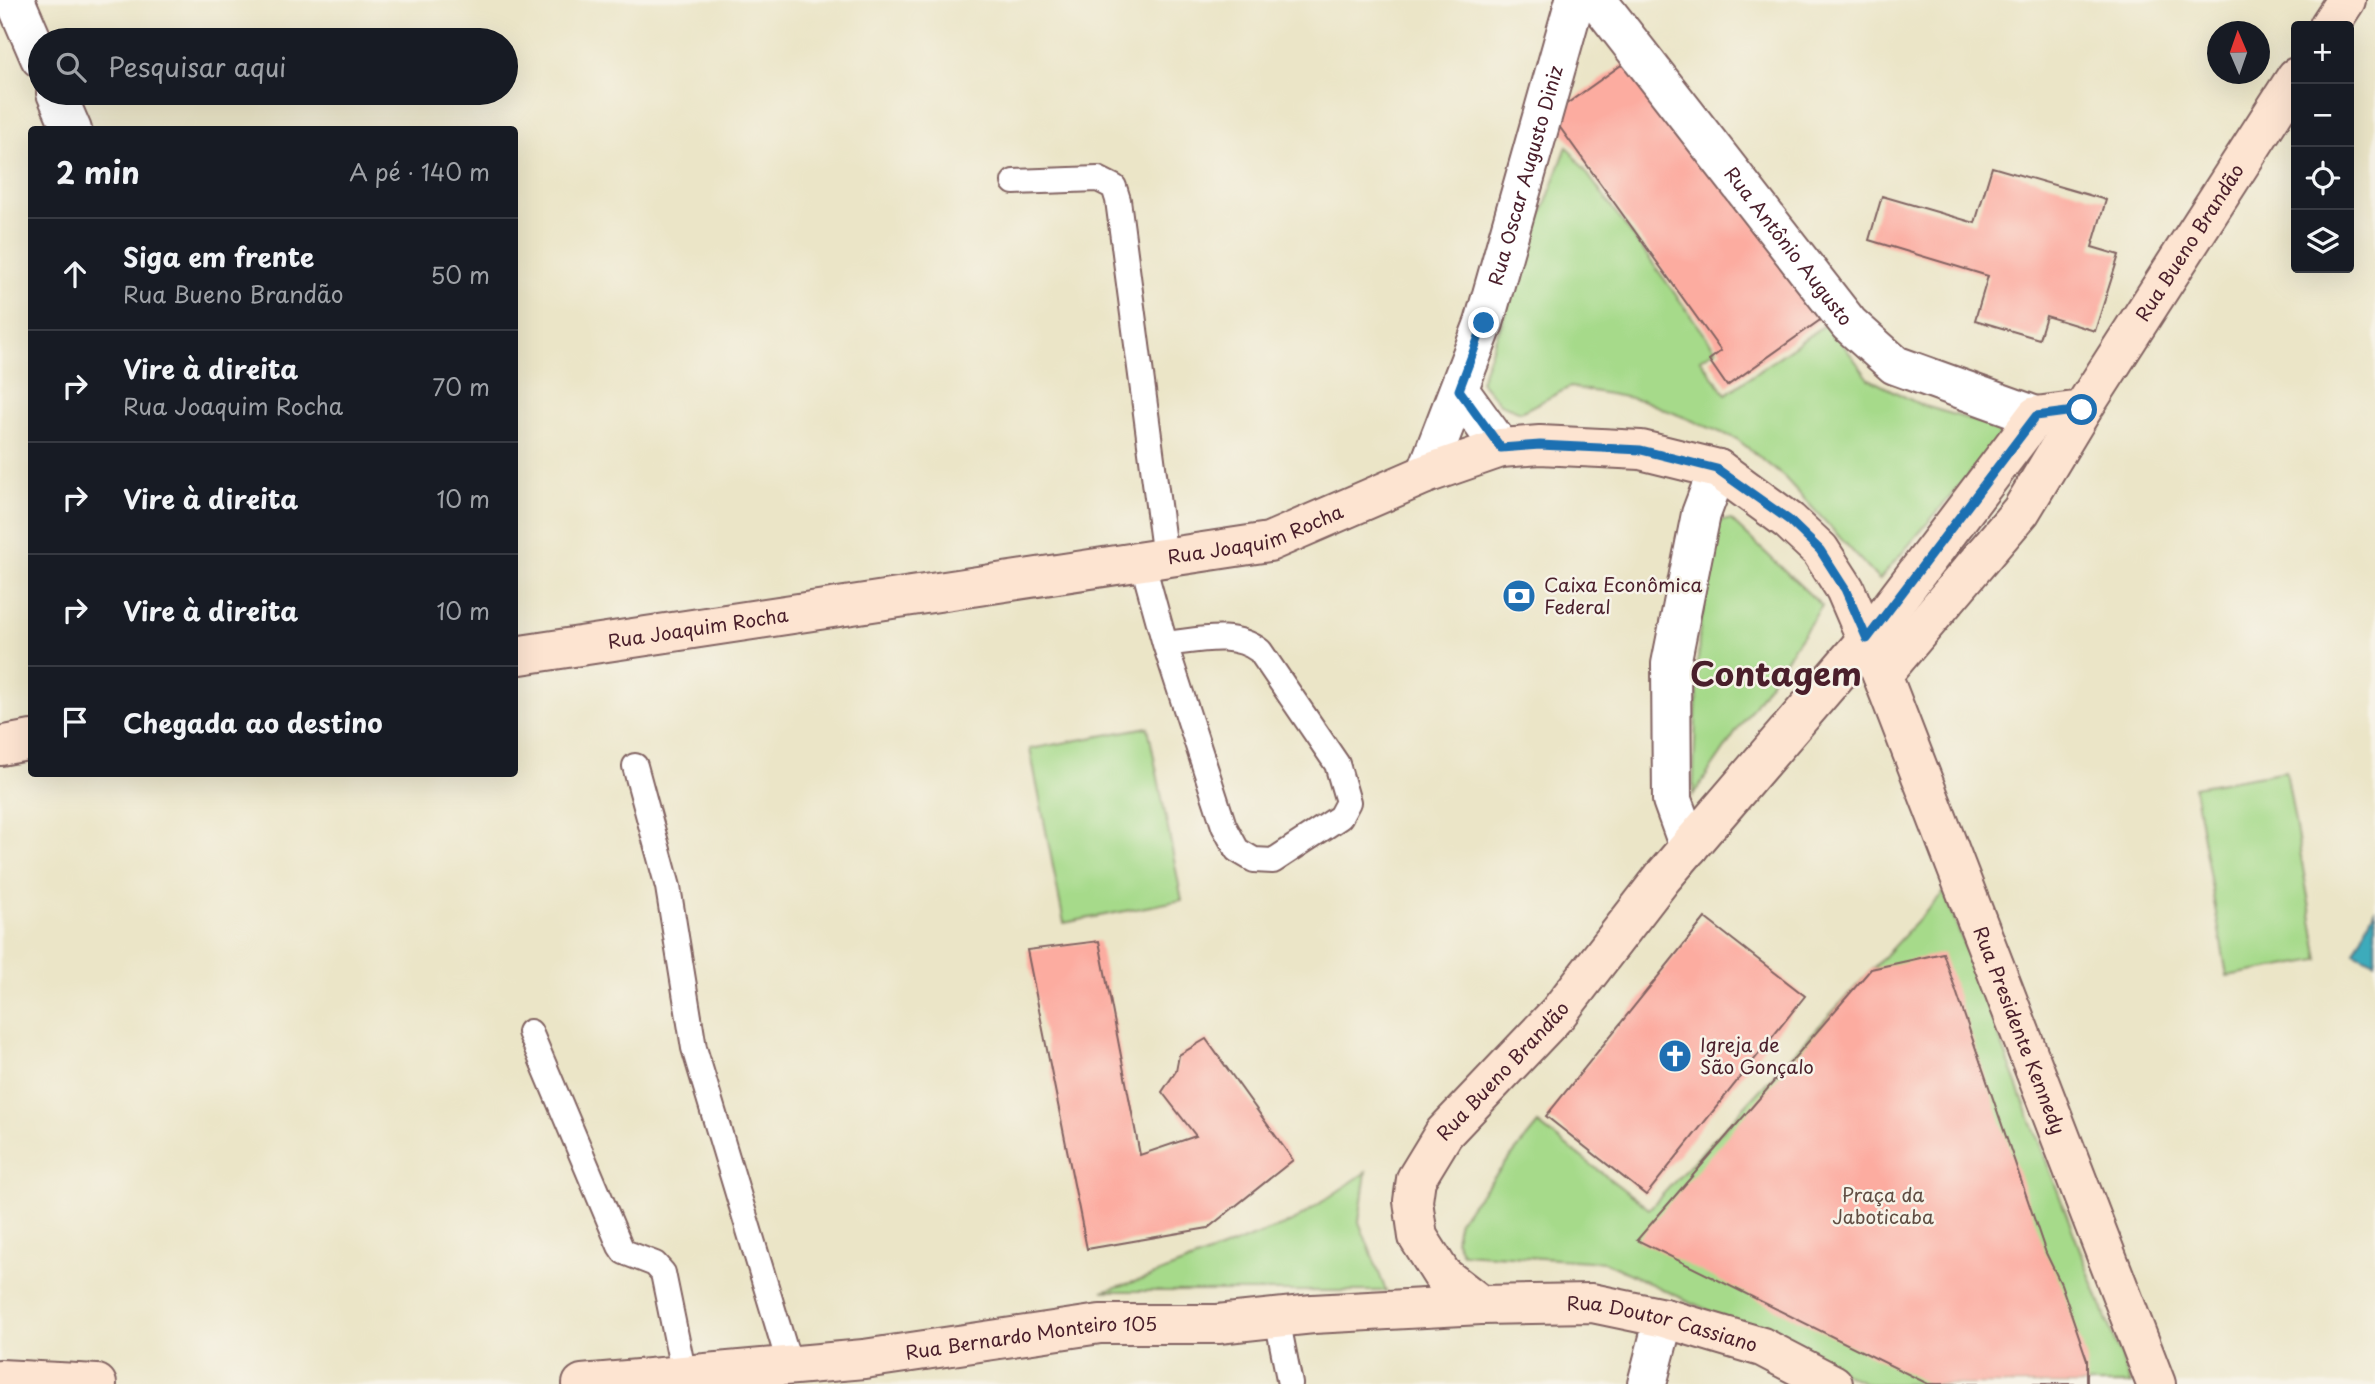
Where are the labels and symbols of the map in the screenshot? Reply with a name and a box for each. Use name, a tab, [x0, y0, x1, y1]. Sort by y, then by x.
north arrow	[2207, 21, 2270, 84]
street label: Rua Oscar Augusto Diniz	[1480, 62, 1569, 288]
street label: Rua Bueno Brandão	[2128, 158, 2250, 326]
street label: Rua Antônio Augusto	[1719, 160, 1860, 331]
route end	[1468, 307, 1499, 338]
route start	[2066, 394, 2097, 425]
street label: Rua Joaquim Rocha	[1165, 497, 1347, 570]
place label: Caixa Econômica Federal	[1544, 570, 1703, 620]
bank icon: Caixa Econômica Federal	[1500, 577, 1538, 615]
street label: Rua Joaquim Rocha	[606, 600, 790, 655]
district label: Contagem	[1690, 647, 1862, 697]
street label: Rua Presidente Kennedy	[1967, 922, 2073, 1138]
street label: Rua Bueno Brandão	[1429, 995, 1575, 1146]
place label: Igreja de São Gonçalo	[1700, 1030, 1814, 1080]
church icon: Igreja de São Gonçalo	[1656, 1037, 1694, 1075]
park label: Praça da Jaboticaba	[1832, 1180, 1934, 1230]
street label: Rua Doutor Cassiano	[1566, 1288, 1761, 1358]
street label: Rua Bernardo Monteiro 105	[903, 1309, 1157, 1366]

